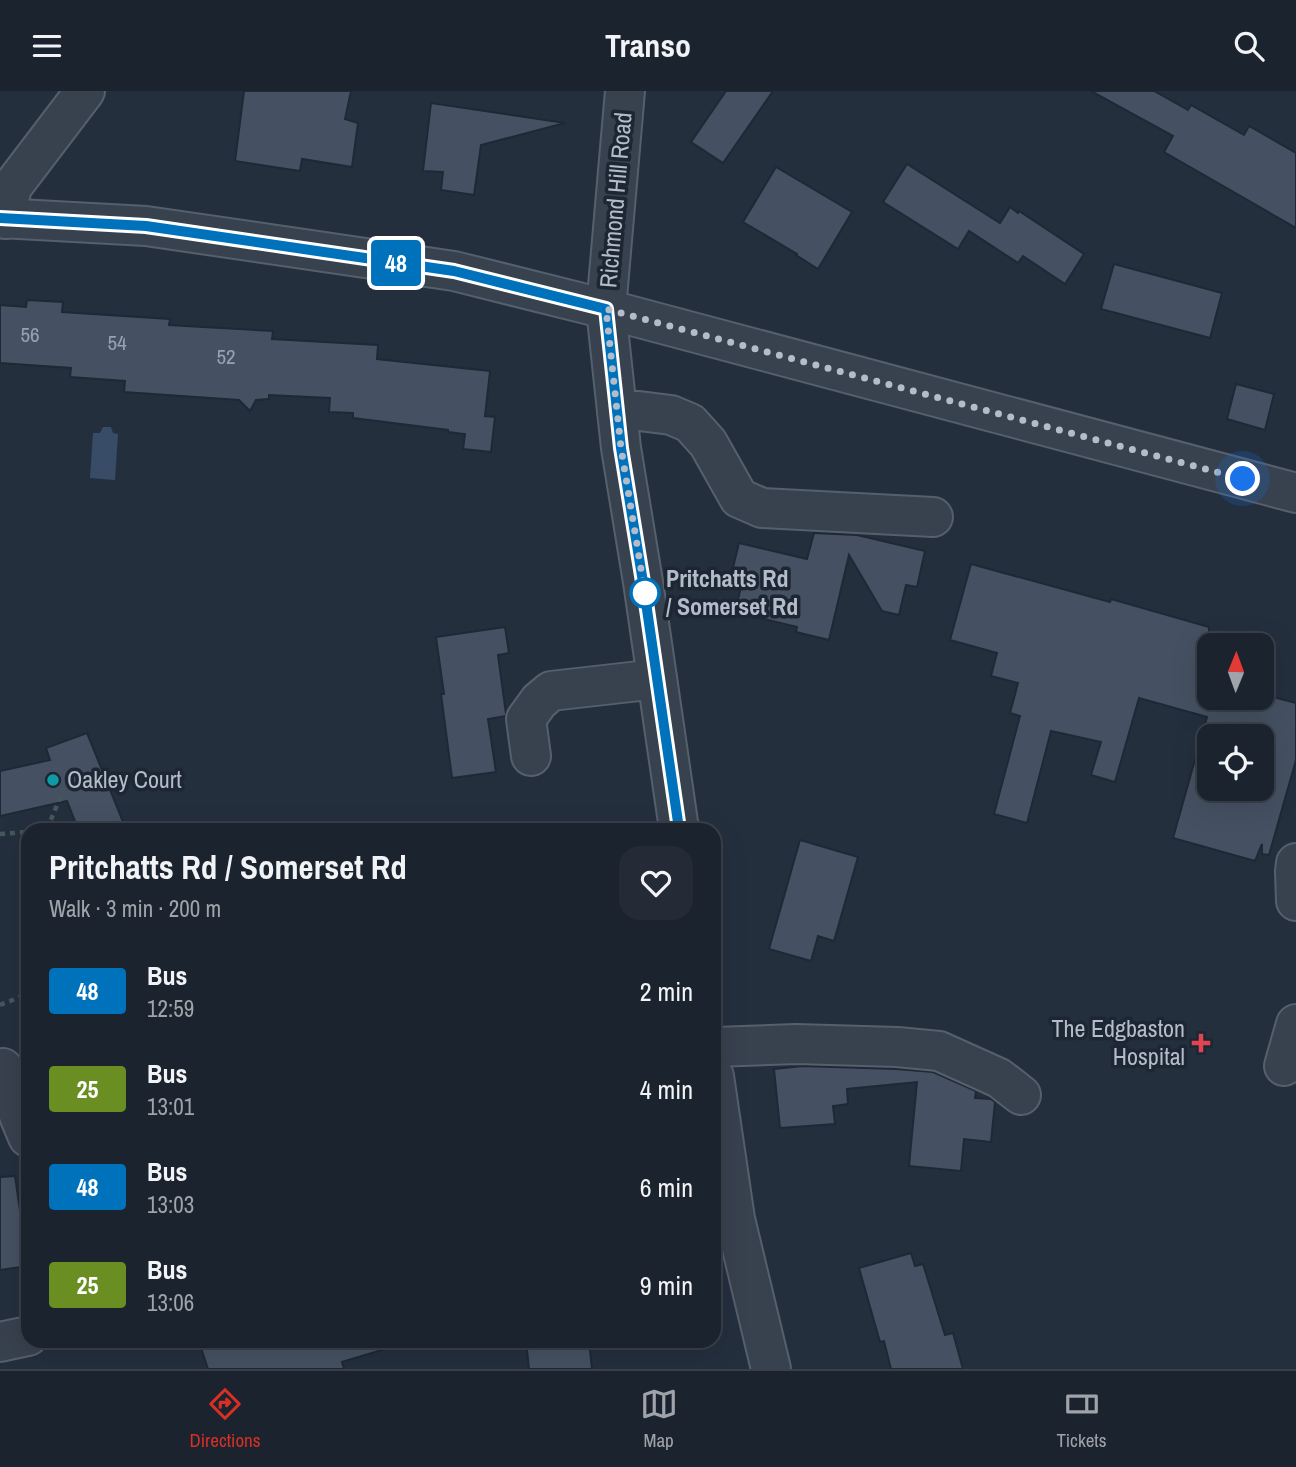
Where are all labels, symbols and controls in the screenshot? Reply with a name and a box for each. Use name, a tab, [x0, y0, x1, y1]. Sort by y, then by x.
text: Transo	[605, 24, 691, 67]
icon: menu	[28, 27, 66, 65]
icon: search	[1230, 27, 1268, 65]
street label: Richmond Hill Road	[591, 111, 639, 289]
line badge: 48	[364, 240, 428, 286]
text: 48	[385, 247, 407, 279]
house number: 56	[20, 320, 40, 349]
house number: 54	[107, 328, 127, 357]
house number: 52	[216, 342, 236, 371]
your location	[1225, 461, 1260, 496]
place label: Pritchatts Rd / Somerset Rd	[666, 562, 798, 622]
marker: Pritchatts Rd / Somerset Rd	[630, 578, 660, 608]
north arrow	[1197, 633, 1274, 711]
map controls	[1197, 633, 1274, 801]
button: locate	[1197, 724, 1274, 801]
place label: Oakley Court	[67, 763, 182, 795]
marker: Oakley Court	[45, 772, 61, 788]
text: Pritchatts Rd / Somerset Rd	[49, 845, 407, 889]
button: heart	[619, 846, 693, 920]
text: Walk · 3 min · 200 m	[49, 893, 221, 924]
text: Bus	[147, 958, 187, 993]
text: 2 min	[640, 974, 693, 1009]
text: 48	[77, 975, 98, 1007]
text: 12:59	[147, 993, 194, 1024]
place label: The Edgbaston Hospital	[1052, 1012, 1185, 1072]
marker: The Edgbaston Hospital	[1191, 1033, 1211, 1053]
text: Bus	[147, 1056, 187, 1091]
text: 4 min	[640, 1072, 693, 1107]
text: 25	[77, 1073, 98, 1105]
text: 13:01	[147, 1091, 194, 1122]
text: Bus	[147, 1154, 187, 1189]
text: 6 min	[640, 1170, 693, 1205]
text: 48	[77, 1171, 98, 1203]
text: 13:03	[147, 1189, 194, 1220]
text: Bus	[147, 1252, 187, 1287]
text: 9 min	[640, 1268, 693, 1303]
text: 25	[77, 1269, 98, 1301]
text: 13:06	[147, 1287, 194, 1318]
tab: Directions	[190, 1385, 261, 1453]
tab: Map	[640, 1385, 678, 1453]
tab: Tickets	[1057, 1385, 1106, 1453]

